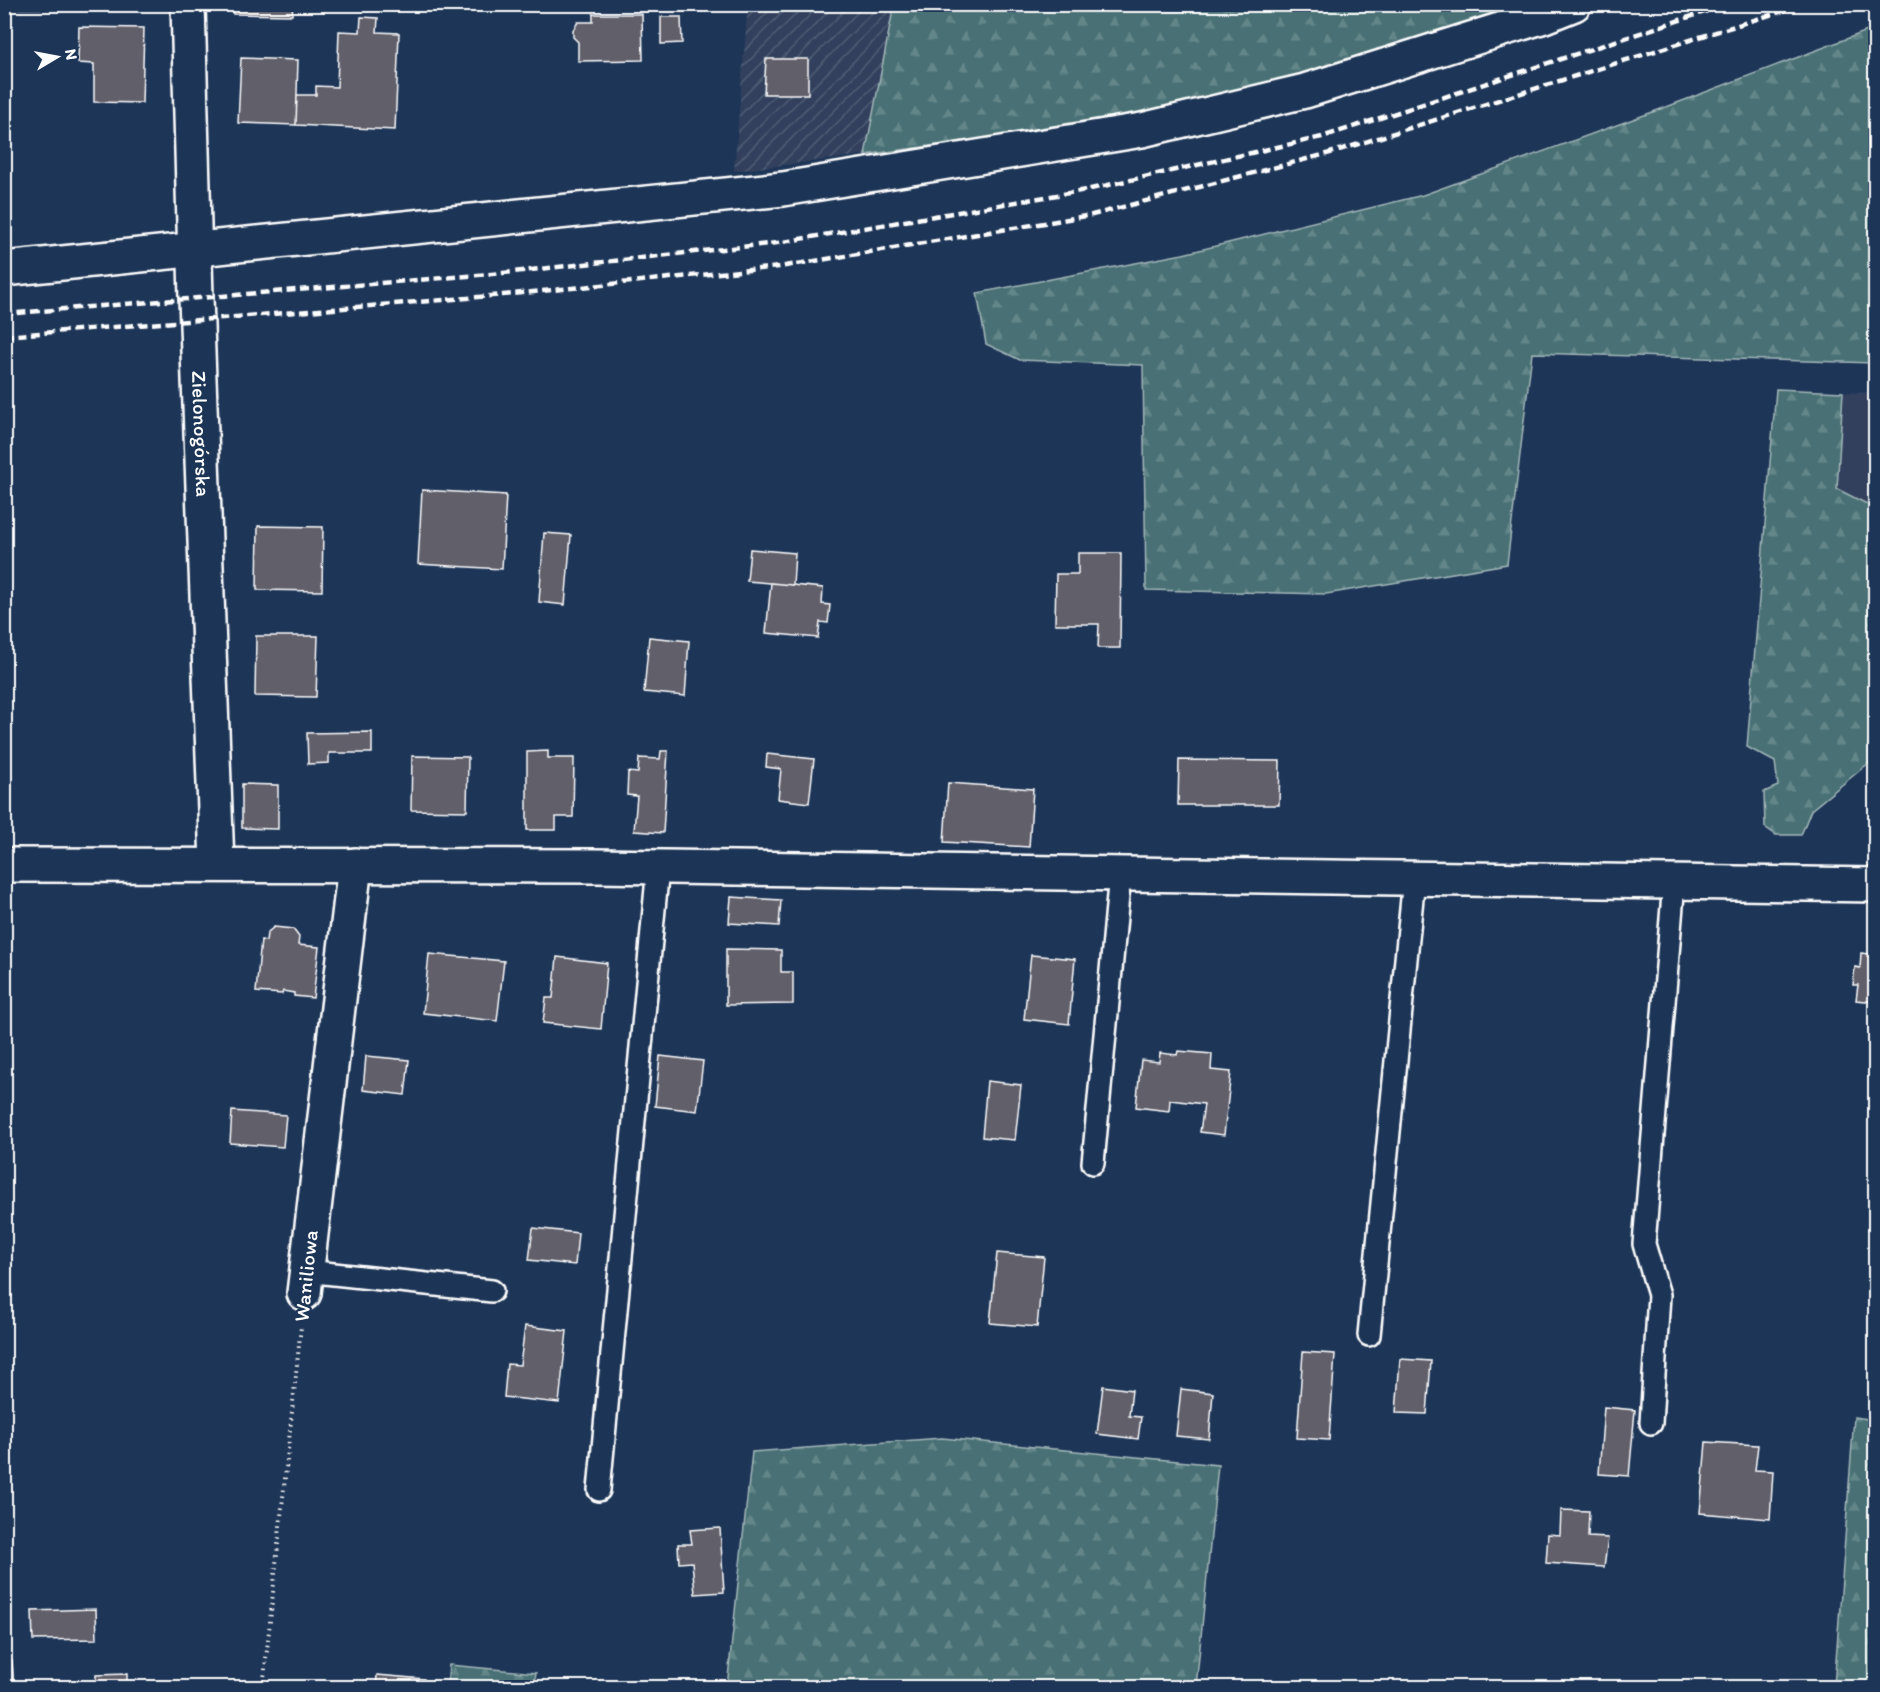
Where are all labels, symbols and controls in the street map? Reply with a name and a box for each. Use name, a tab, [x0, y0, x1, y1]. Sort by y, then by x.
north arrow	[27, 27, 87, 87]
text: N	[61, 48, 82, 61]
street label: Zielonogórska	[187, 370, 216, 497]
street label: Waniliowa	[288, 1229, 323, 1323]

